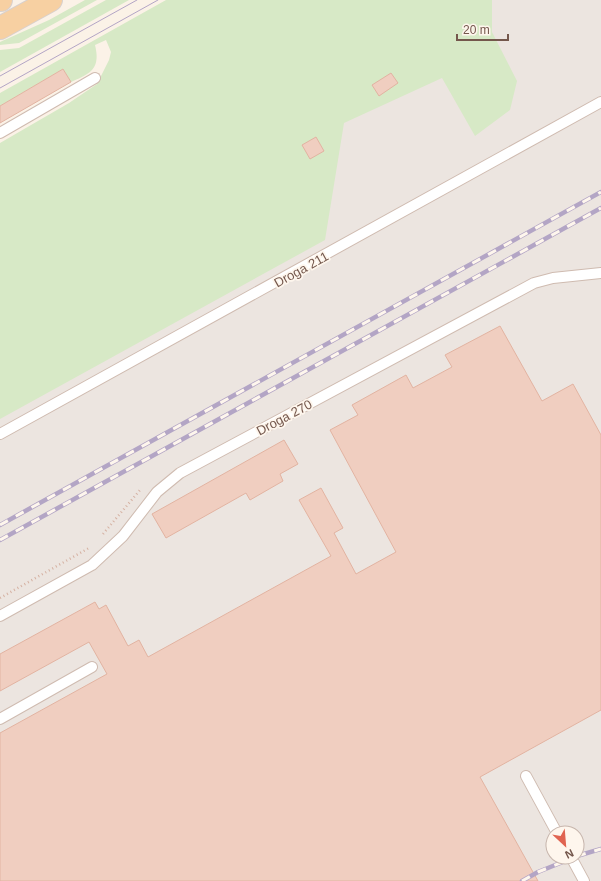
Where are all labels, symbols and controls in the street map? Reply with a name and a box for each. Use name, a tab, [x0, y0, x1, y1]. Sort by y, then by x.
scale bar	[457, 16, 508, 42]
text: 20 m	[463, 23, 490, 37]
street label: Droga 211	[271, 248, 331, 290]
street label: Droga 270	[254, 397, 315, 438]
north arrow	[545, 825, 585, 865]
text: N	[563, 847, 576, 861]

